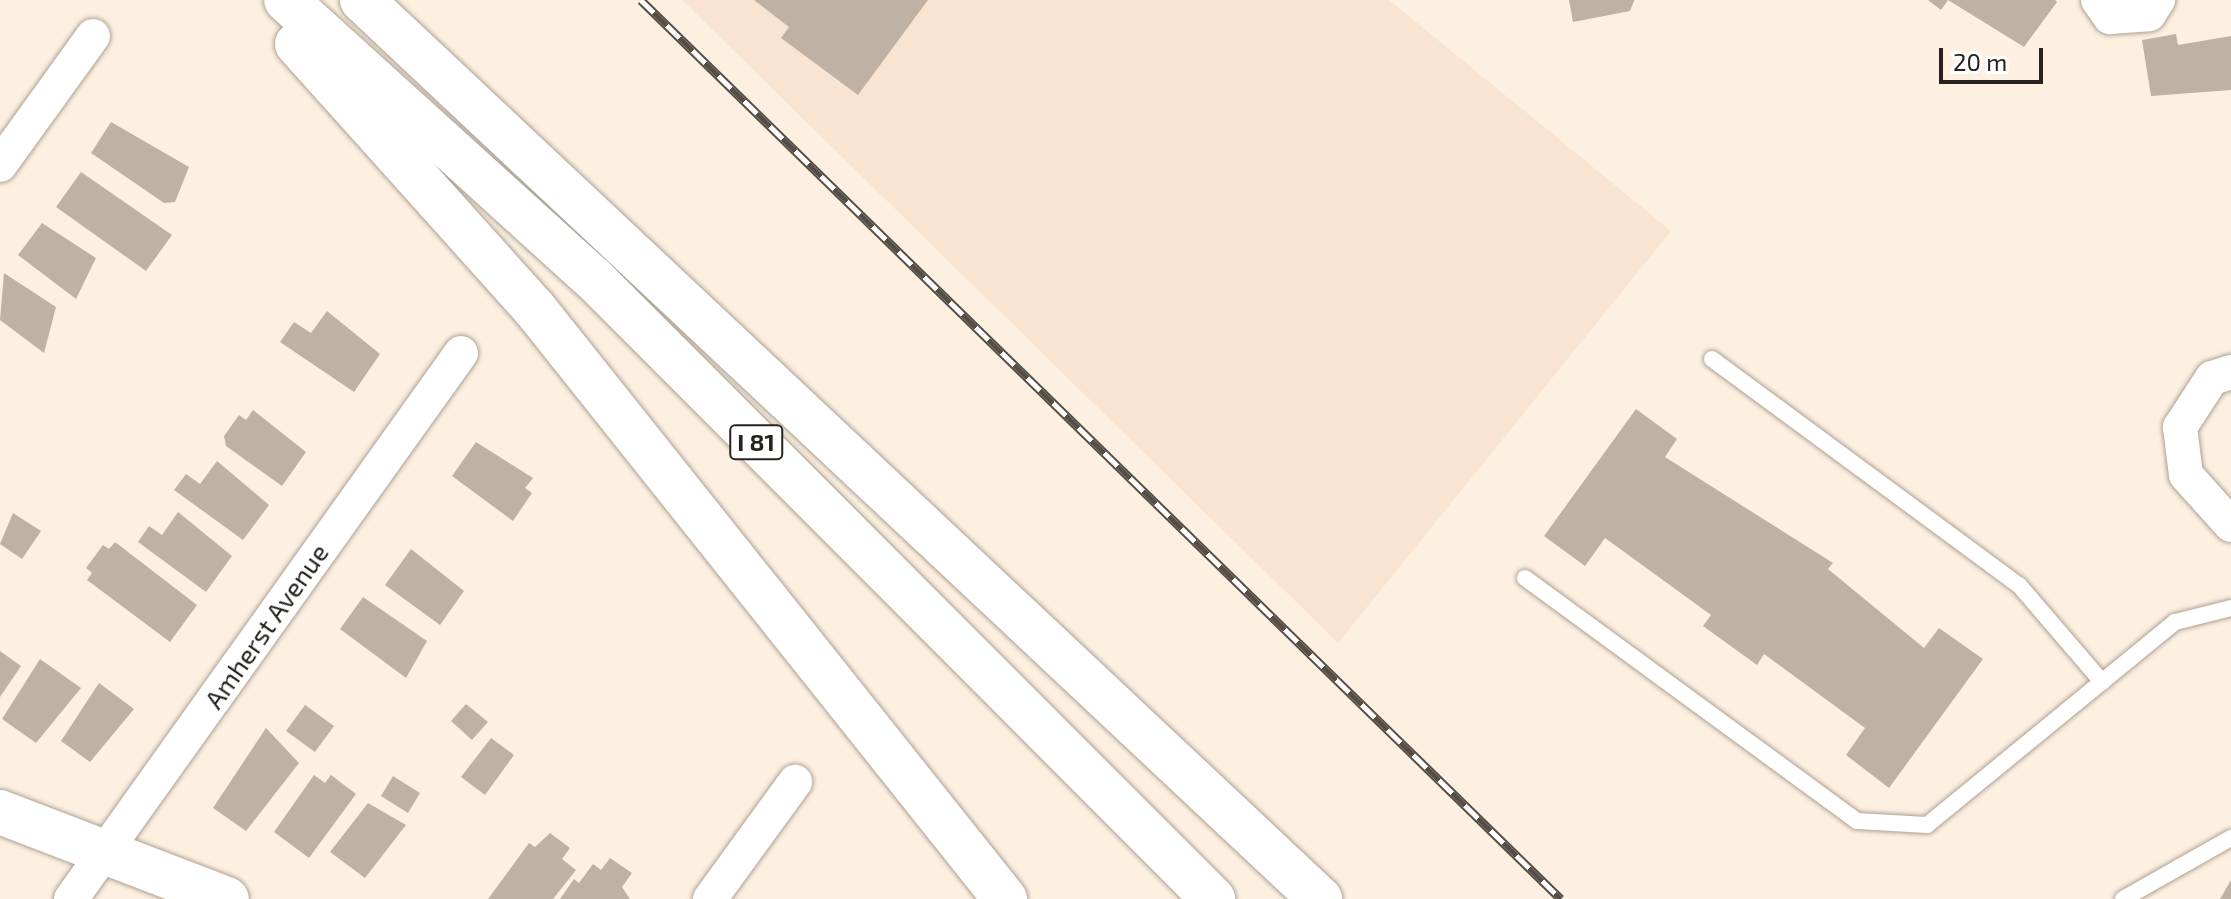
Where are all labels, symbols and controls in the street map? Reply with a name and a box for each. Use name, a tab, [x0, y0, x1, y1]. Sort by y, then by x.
scale bar	[1943, 32, 2047, 82]
text: 20 m	[1953, 47, 2007, 76]
road number: I 81	[728, 422, 784, 462]
street label: Amherst Avenue	[197, 537, 335, 715]

